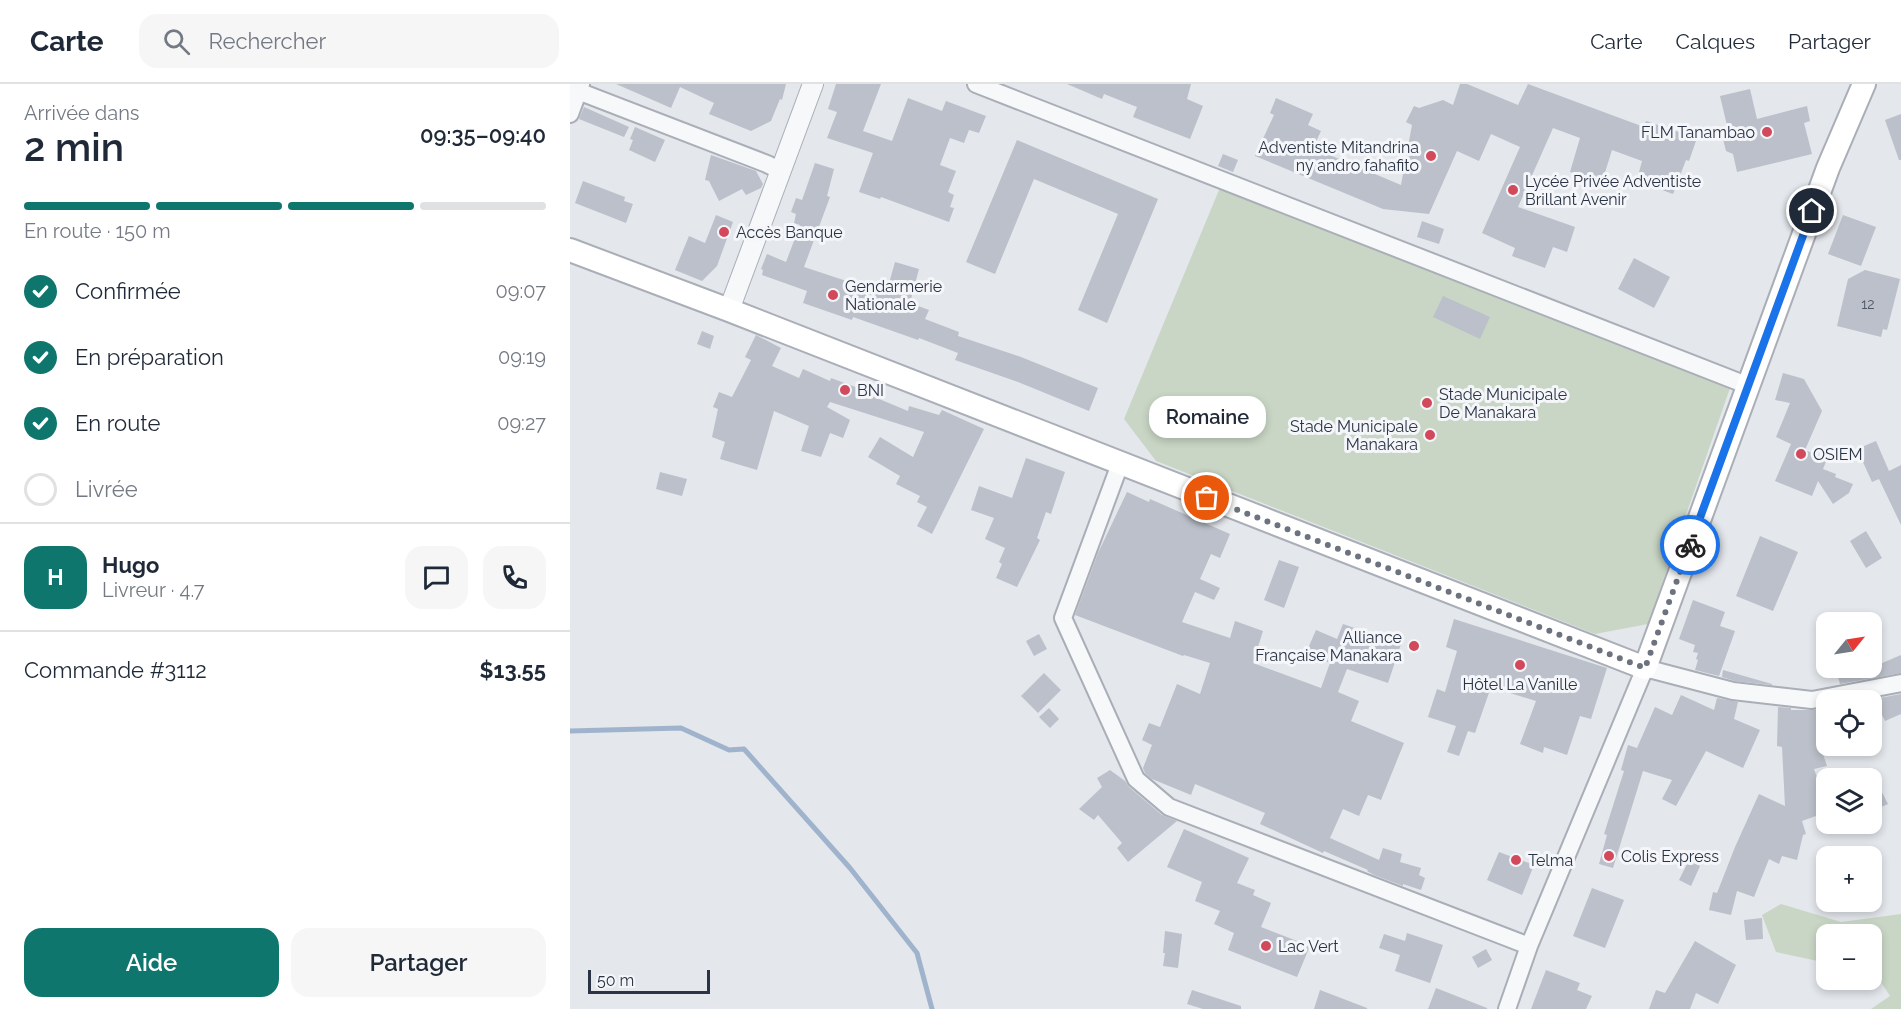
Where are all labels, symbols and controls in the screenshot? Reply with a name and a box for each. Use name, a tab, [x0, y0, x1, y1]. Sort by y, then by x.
search box	[139, 14, 559, 68]
text: Carte	[30, 25, 103, 58]
icon: search	[160, 25, 193, 58]
text: Rechercher	[208, 28, 326, 54]
text: Carte	[1590, 29, 1643, 54]
text: Calques	[1676, 29, 1755, 54]
text: Partager	[1788, 29, 1871, 54]
text: Arrivée dans	[24, 101, 139, 125]
text: 09:35–09:40	[420, 122, 546, 148]
place label: FLM Tanambao	[1641, 123, 1755, 142]
text: 2 min	[24, 124, 124, 170]
marker: FLM Tanambao	[1760, 125, 1774, 139]
place label: Adventiste Mitandrina ny andro fahafito	[1258, 138, 1419, 175]
marker: Adventiste Mitandrina ny andro fahafito	[1424, 149, 1438, 163]
place label: Lycée Privée Adventiste Brillant Avenir	[1525, 172, 1701, 209]
marker: Lycée Privée Adventiste Brillant Avenir	[1506, 183, 1520, 197]
pin	[1786, 185, 1837, 236]
icon: home	[1795, 194, 1828, 227]
text: En route · 150 m	[24, 219, 171, 243]
place label: Accès Banque	[736, 223, 843, 242]
marker: Accès Banque	[717, 225, 731, 239]
icon: check	[24, 275, 57, 308]
place label: Gendarmerie Nationale	[845, 277, 942, 314]
text: Confirmée	[75, 278, 181, 304]
text: 09:07	[495, 279, 546, 303]
marker: Gendarmerie Nationale	[826, 288, 840, 302]
house number: 12	[1861, 296, 1875, 312]
icon: check	[24, 341, 57, 374]
text: En préparation	[75, 344, 224, 370]
text: 09:19	[498, 345, 546, 369]
place label: BNI	[857, 381, 884, 400]
marker: BNI	[838, 383, 852, 397]
place label: Stade Municipale De Manakara	[1439, 385, 1567, 422]
callout: Romaine	[1148, 396, 1266, 438]
marker: Stade Municipale De Manakara	[1420, 396, 1434, 410]
text: Romaine	[1166, 405, 1249, 429]
icon: check	[24, 407, 57, 440]
text: En route	[75, 410, 160, 436]
text: 09:27	[497, 411, 546, 435]
place label: Stade Municipale Manakara	[1290, 417, 1418, 454]
marker: Stade Municipale Manakara	[1423, 428, 1437, 442]
place label: OSIEM	[1813, 445, 1862, 464]
marker: OSIEM	[1794, 447, 1808, 461]
pin	[1181, 472, 1232, 523]
text: Livrée	[75, 476, 138, 502]
icon: bag	[1190, 481, 1223, 514]
courier	[1660, 515, 1720, 575]
icon: bike	[1674, 529, 1707, 562]
button: chat	[405, 546, 468, 609]
button: phone	[483, 546, 546, 609]
text: Hugo	[102, 552, 159, 578]
text: H	[47, 564, 64, 590]
text: Livreur · 4.7	[102, 578, 204, 602]
north arrow	[1816, 612, 1882, 678]
map controls	[1816, 612, 1882, 990]
place label: Alliance Française Manakara	[1255, 628, 1402, 665]
marker: Alliance Française Manakara	[1407, 639, 1421, 653]
text: Commande #3112	[24, 657, 207, 683]
text: $13.55	[480, 657, 546, 683]
marker: Hôtel La Vanille	[1513, 658, 1527, 672]
place label: Hôtel La Vanille	[1463, 675, 1577, 694]
button: locate	[1816, 690, 1882, 756]
button: layers	[1816, 768, 1882, 834]
button: +	[1816, 846, 1882, 912]
place label: Colis Express	[1621, 847, 1719, 866]
marker: Colis Express	[1602, 849, 1616, 863]
place label: Telma	[1528, 851, 1573, 870]
marker: Telma	[1509, 853, 1523, 867]
button: −	[1816, 924, 1882, 990]
button: Aide	[24, 928, 279, 997]
button: Partager	[291, 928, 546, 997]
place label: Lac Vert	[1278, 937, 1339, 956]
marker: Lac Vert	[1259, 939, 1273, 953]
scale bar	[588, 967, 710, 994]
text: 50 m	[597, 971, 634, 990]

